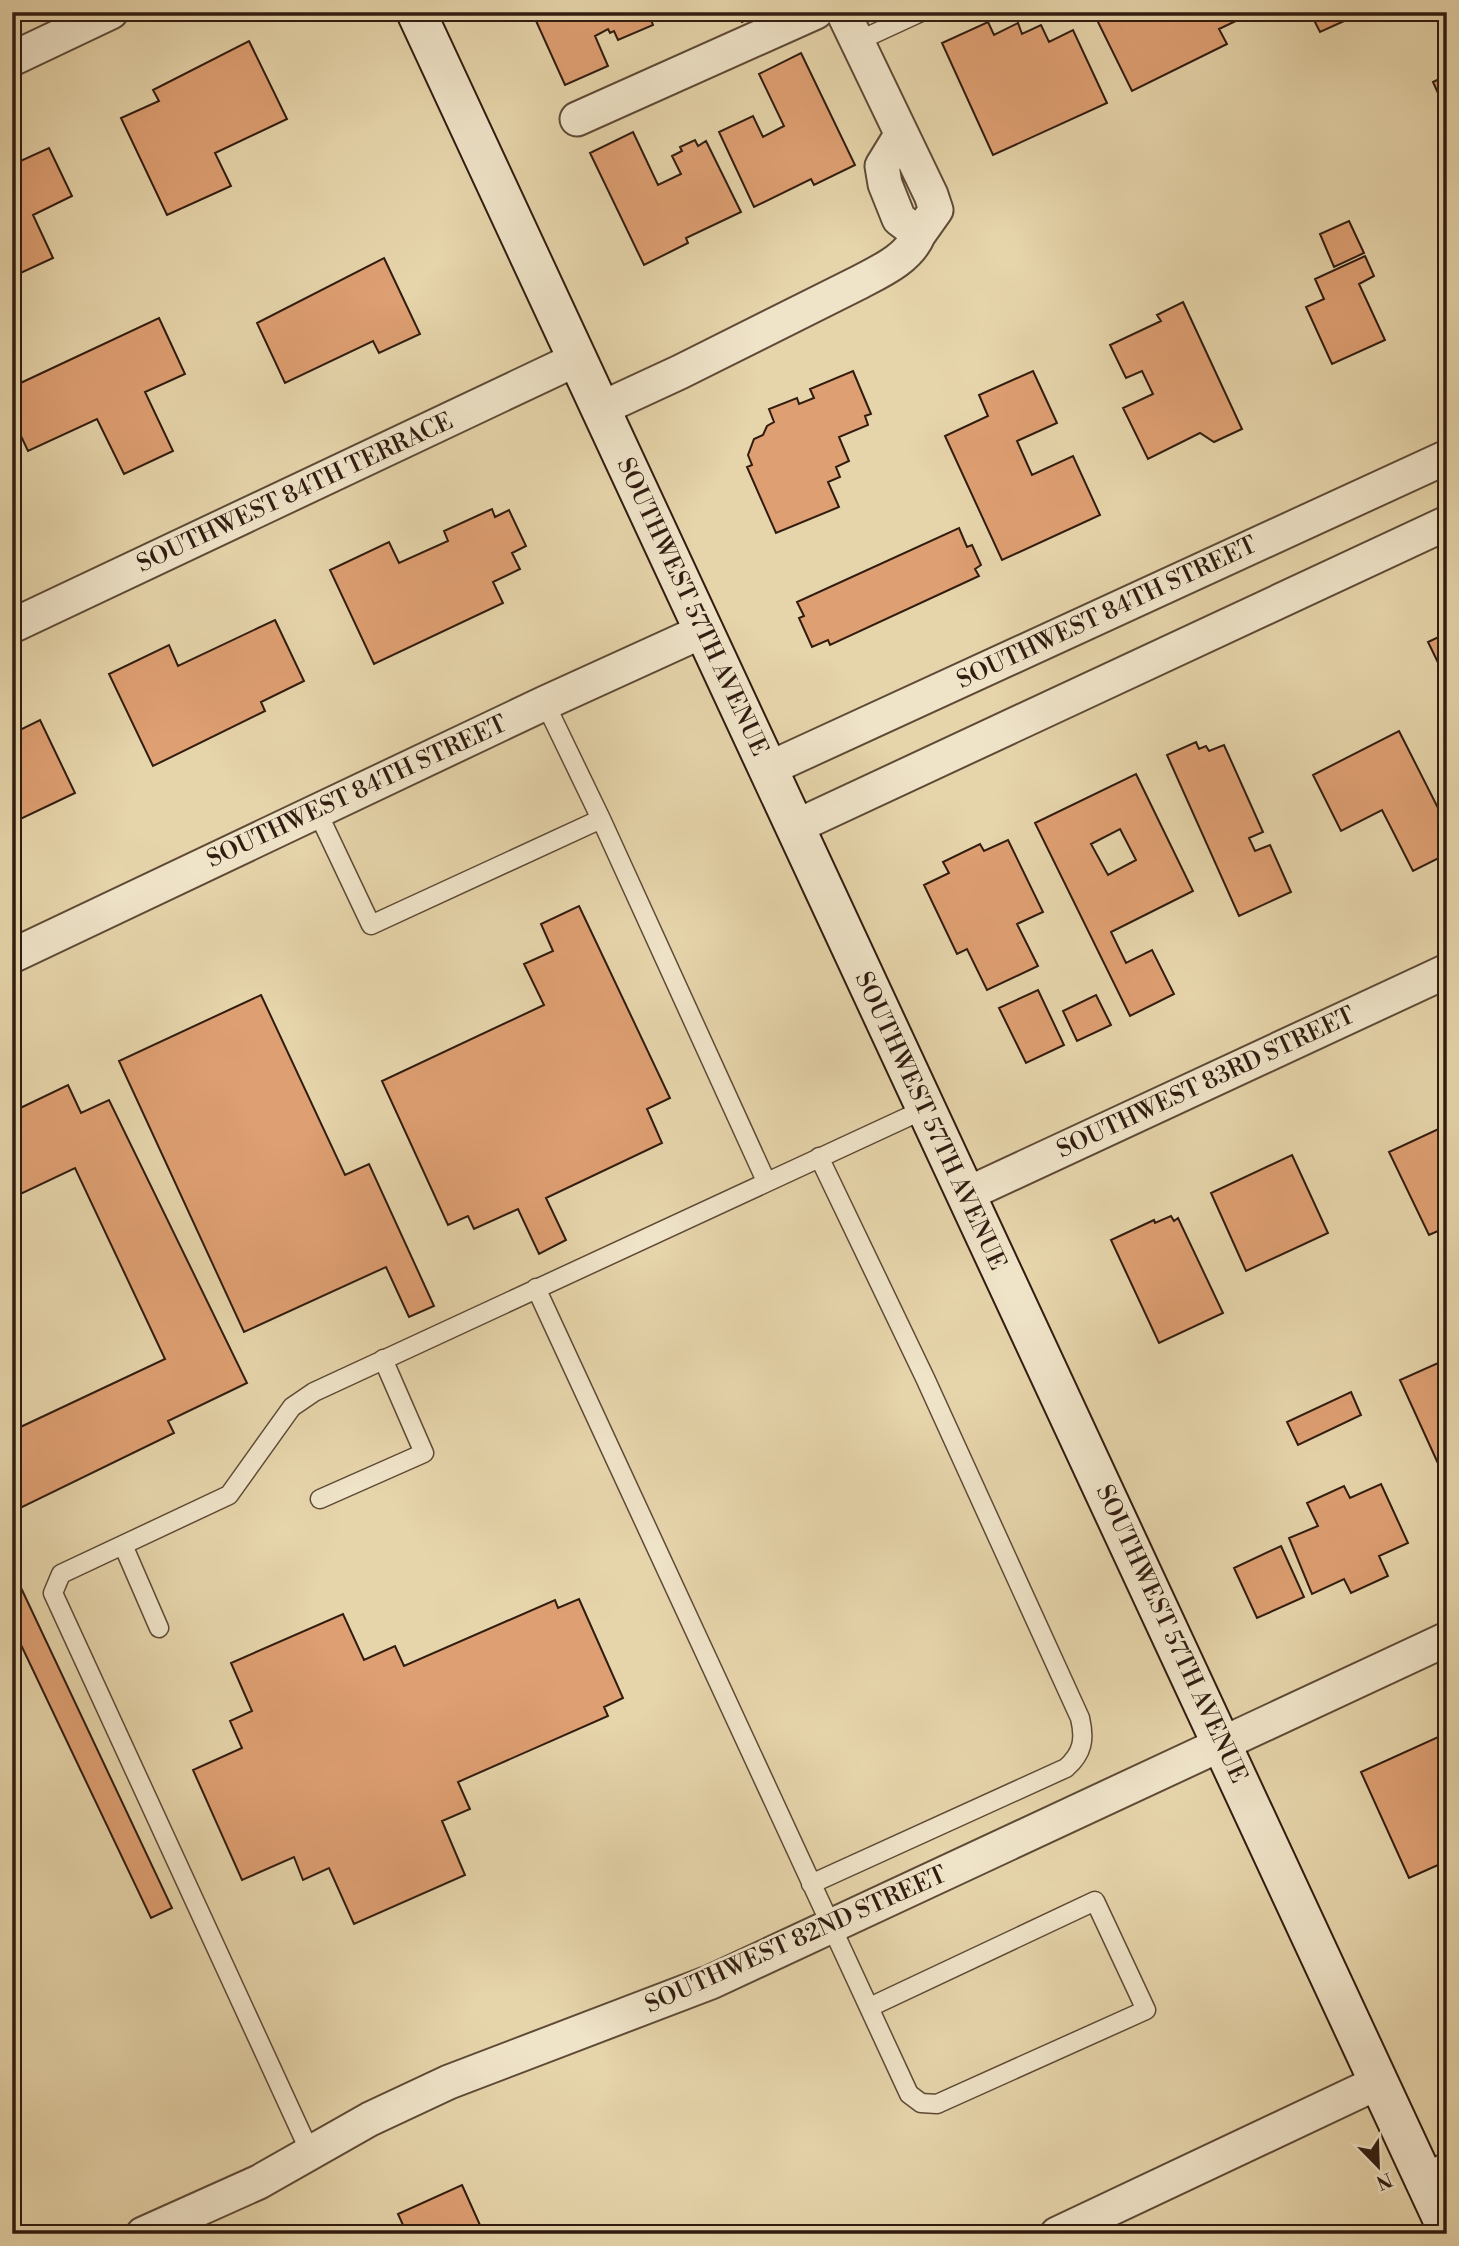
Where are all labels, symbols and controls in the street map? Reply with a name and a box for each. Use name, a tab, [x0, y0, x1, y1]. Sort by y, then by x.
street label: SOUTHWEST 84TH TERRACE	[132, 406, 458, 580]
street label: SOUTHWEST 57TH AVENUE	[610, 453, 774, 761]
street label: SOUTHWEST 84TH STREET	[952, 530, 1262, 696]
street label: SOUTHWEST 84TH STREET	[202, 709, 512, 875]
street label: SOUTHWEST 57TH AVENUE	[848, 967, 1012, 1275]
street label: SOUTHWEST 83RD STREET	[1052, 1001, 1360, 1165]
street label: SOUTHWEST 57TH AVENUE	[1089, 1480, 1253, 1788]
street label: SOUTHWEST 82ND STREET	[641, 1860, 951, 2020]
north arrow	[1344, 2130, 1414, 2200]
text: N	[1373, 2167, 1396, 2195]

